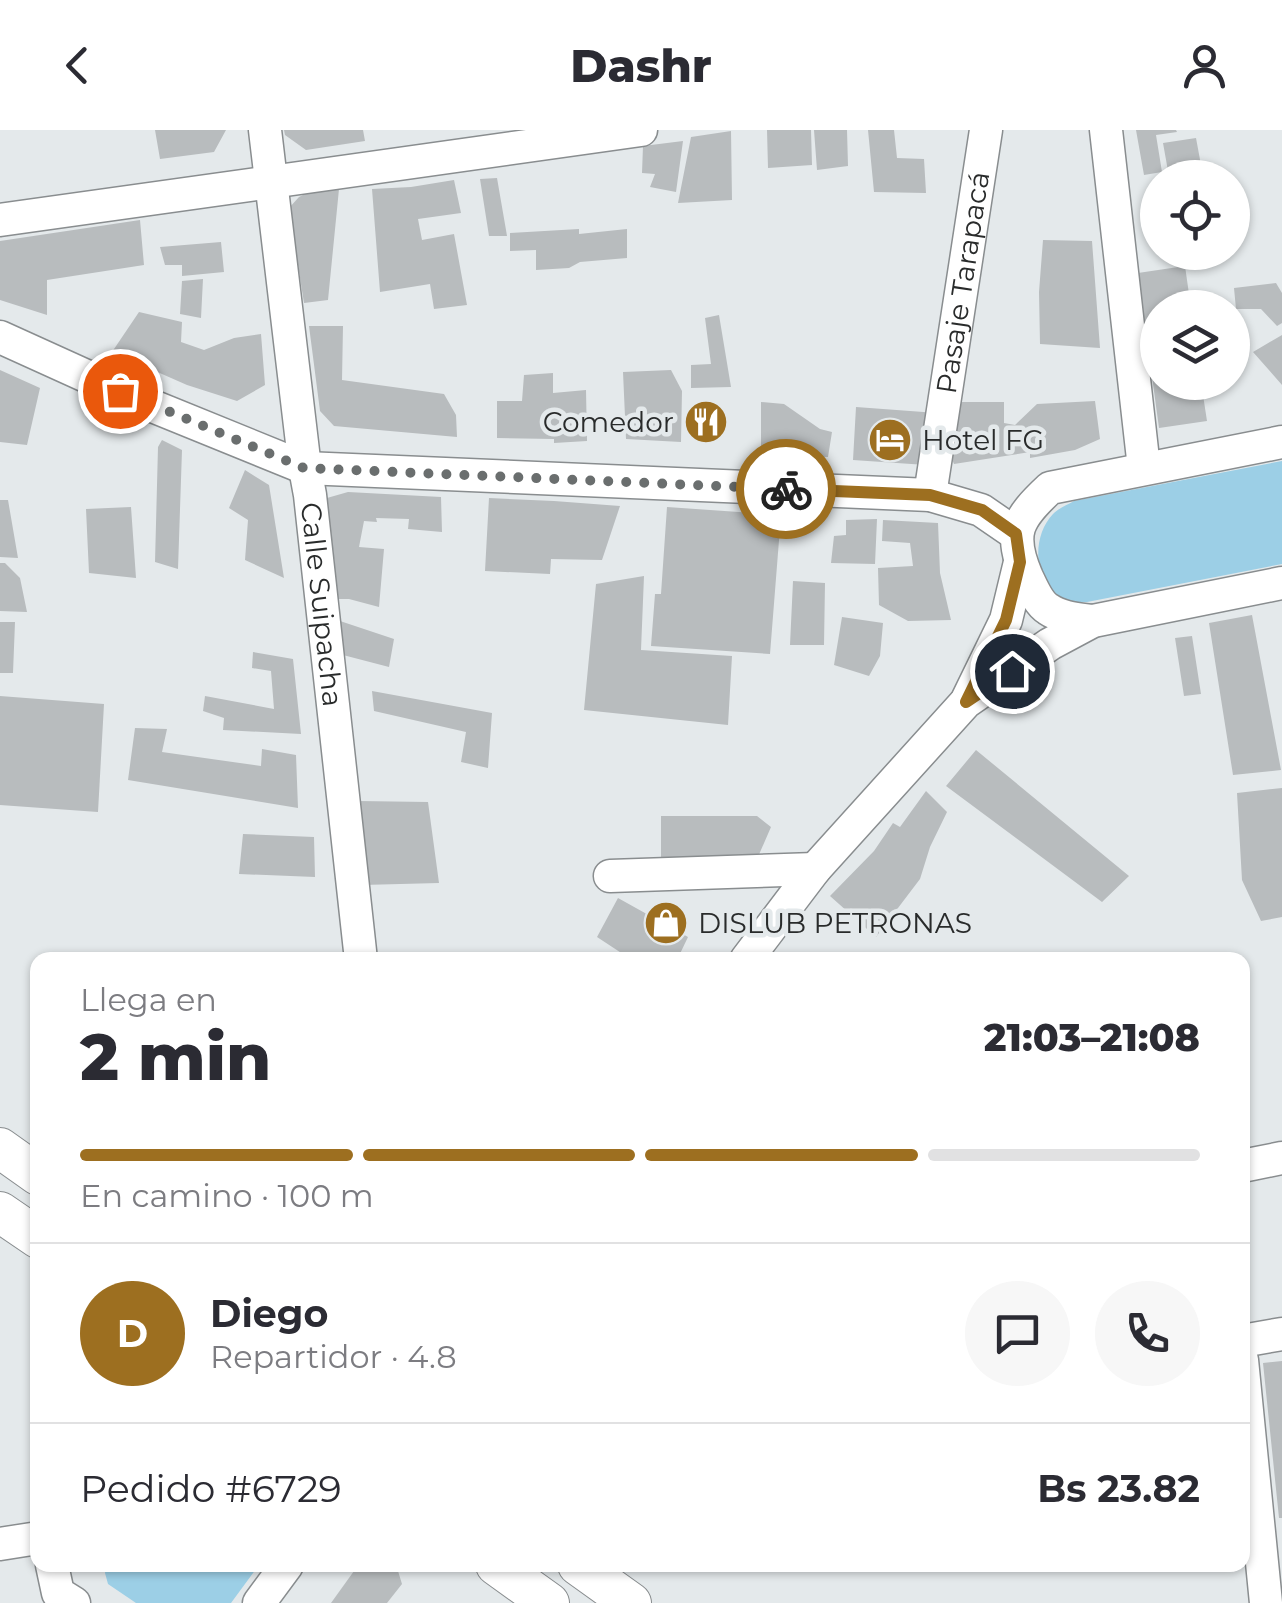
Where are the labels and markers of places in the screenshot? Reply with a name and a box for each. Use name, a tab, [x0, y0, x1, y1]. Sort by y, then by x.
pin	[78, 349, 163, 434]
restaurant icon: Comedor	[683, 399, 729, 445]
place label: Comedor	[543, 405, 674, 439]
hotel icon: Hotel FG	[867, 417, 913, 463]
place label: Hotel FG	[922, 423, 1044, 457]
pin	[970, 629, 1055, 714]
shop icon: DISLUB PETRONAS	[643, 900, 689, 946]
place label: DISLUB PETRONAS	[698, 906, 972, 940]

